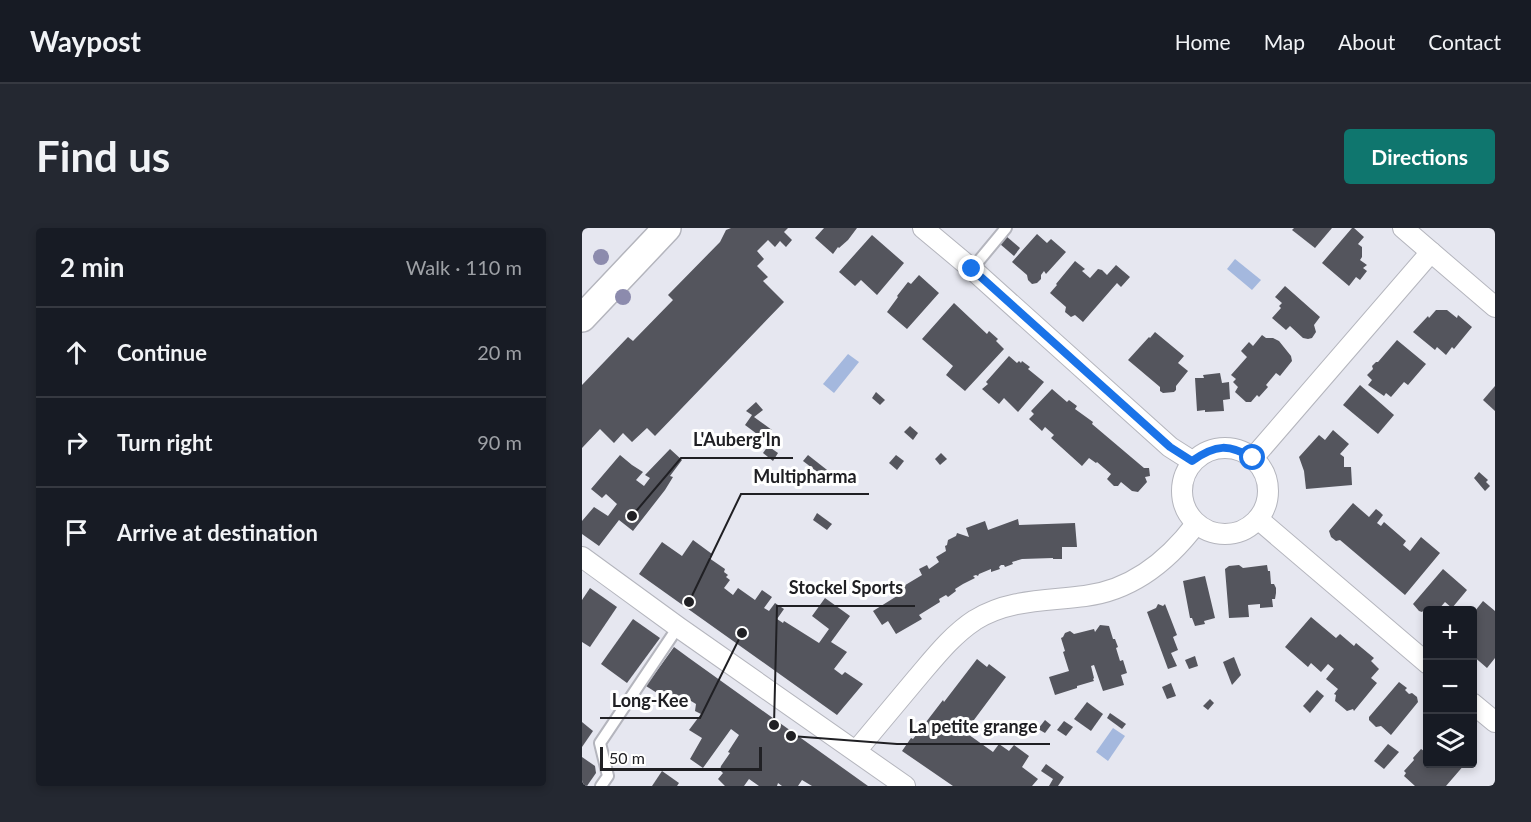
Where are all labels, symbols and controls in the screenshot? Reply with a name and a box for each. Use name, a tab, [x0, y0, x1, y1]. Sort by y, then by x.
text: Waypost	[30, 24, 141, 58]
text: Home	[1175, 29, 1231, 54]
text: Map	[1264, 29, 1305, 54]
text: About	[1338, 29, 1395, 54]
text: Contact	[1428, 29, 1501, 54]
button: Directions	[1344, 129, 1495, 184]
text: Find us	[36, 131, 170, 181]
text: 2 min	[60, 251, 124, 283]
text: Walk · 110 m	[406, 255, 522, 279]
route end	[958, 255, 984, 281]
icon: ahead	[60, 336, 93, 369]
text: Continue	[117, 339, 207, 366]
text: 20 m	[477, 340, 522, 364]
callout: L'Auberg'In	[681, 422, 793, 458]
icon: right	[60, 426, 93, 459]
text: L'Auberg'In	[693, 428, 781, 450]
text: Turn right	[117, 429, 212, 456]
text: 90 m	[477, 430, 522, 454]
route start	[1239, 444, 1265, 470]
callout: Multipharma	[741, 458, 869, 494]
text: Multipharma	[753, 465, 857, 487]
icon: arrive	[60, 516, 93, 549]
text: Arrive at destination	[117, 519, 318, 546]
callout: Stockel Sports	[777, 570, 915, 606]
text: Stockel Sports	[789, 576, 903, 598]
map controls	[1423, 606, 1477, 768]
button: +	[1423, 606, 1477, 660]
button: −	[1423, 660, 1477, 714]
callout: Long-Kee	[600, 682, 700, 718]
text: Long-Kee	[612, 689, 689, 711]
callout: La petite grange	[897, 708, 1050, 744]
button: layers	[1423, 714, 1477, 768]
text: La petite grange	[908, 715, 1038, 737]
scale bar	[600, 744, 762, 772]
text: 50 m	[609, 748, 645, 767]

